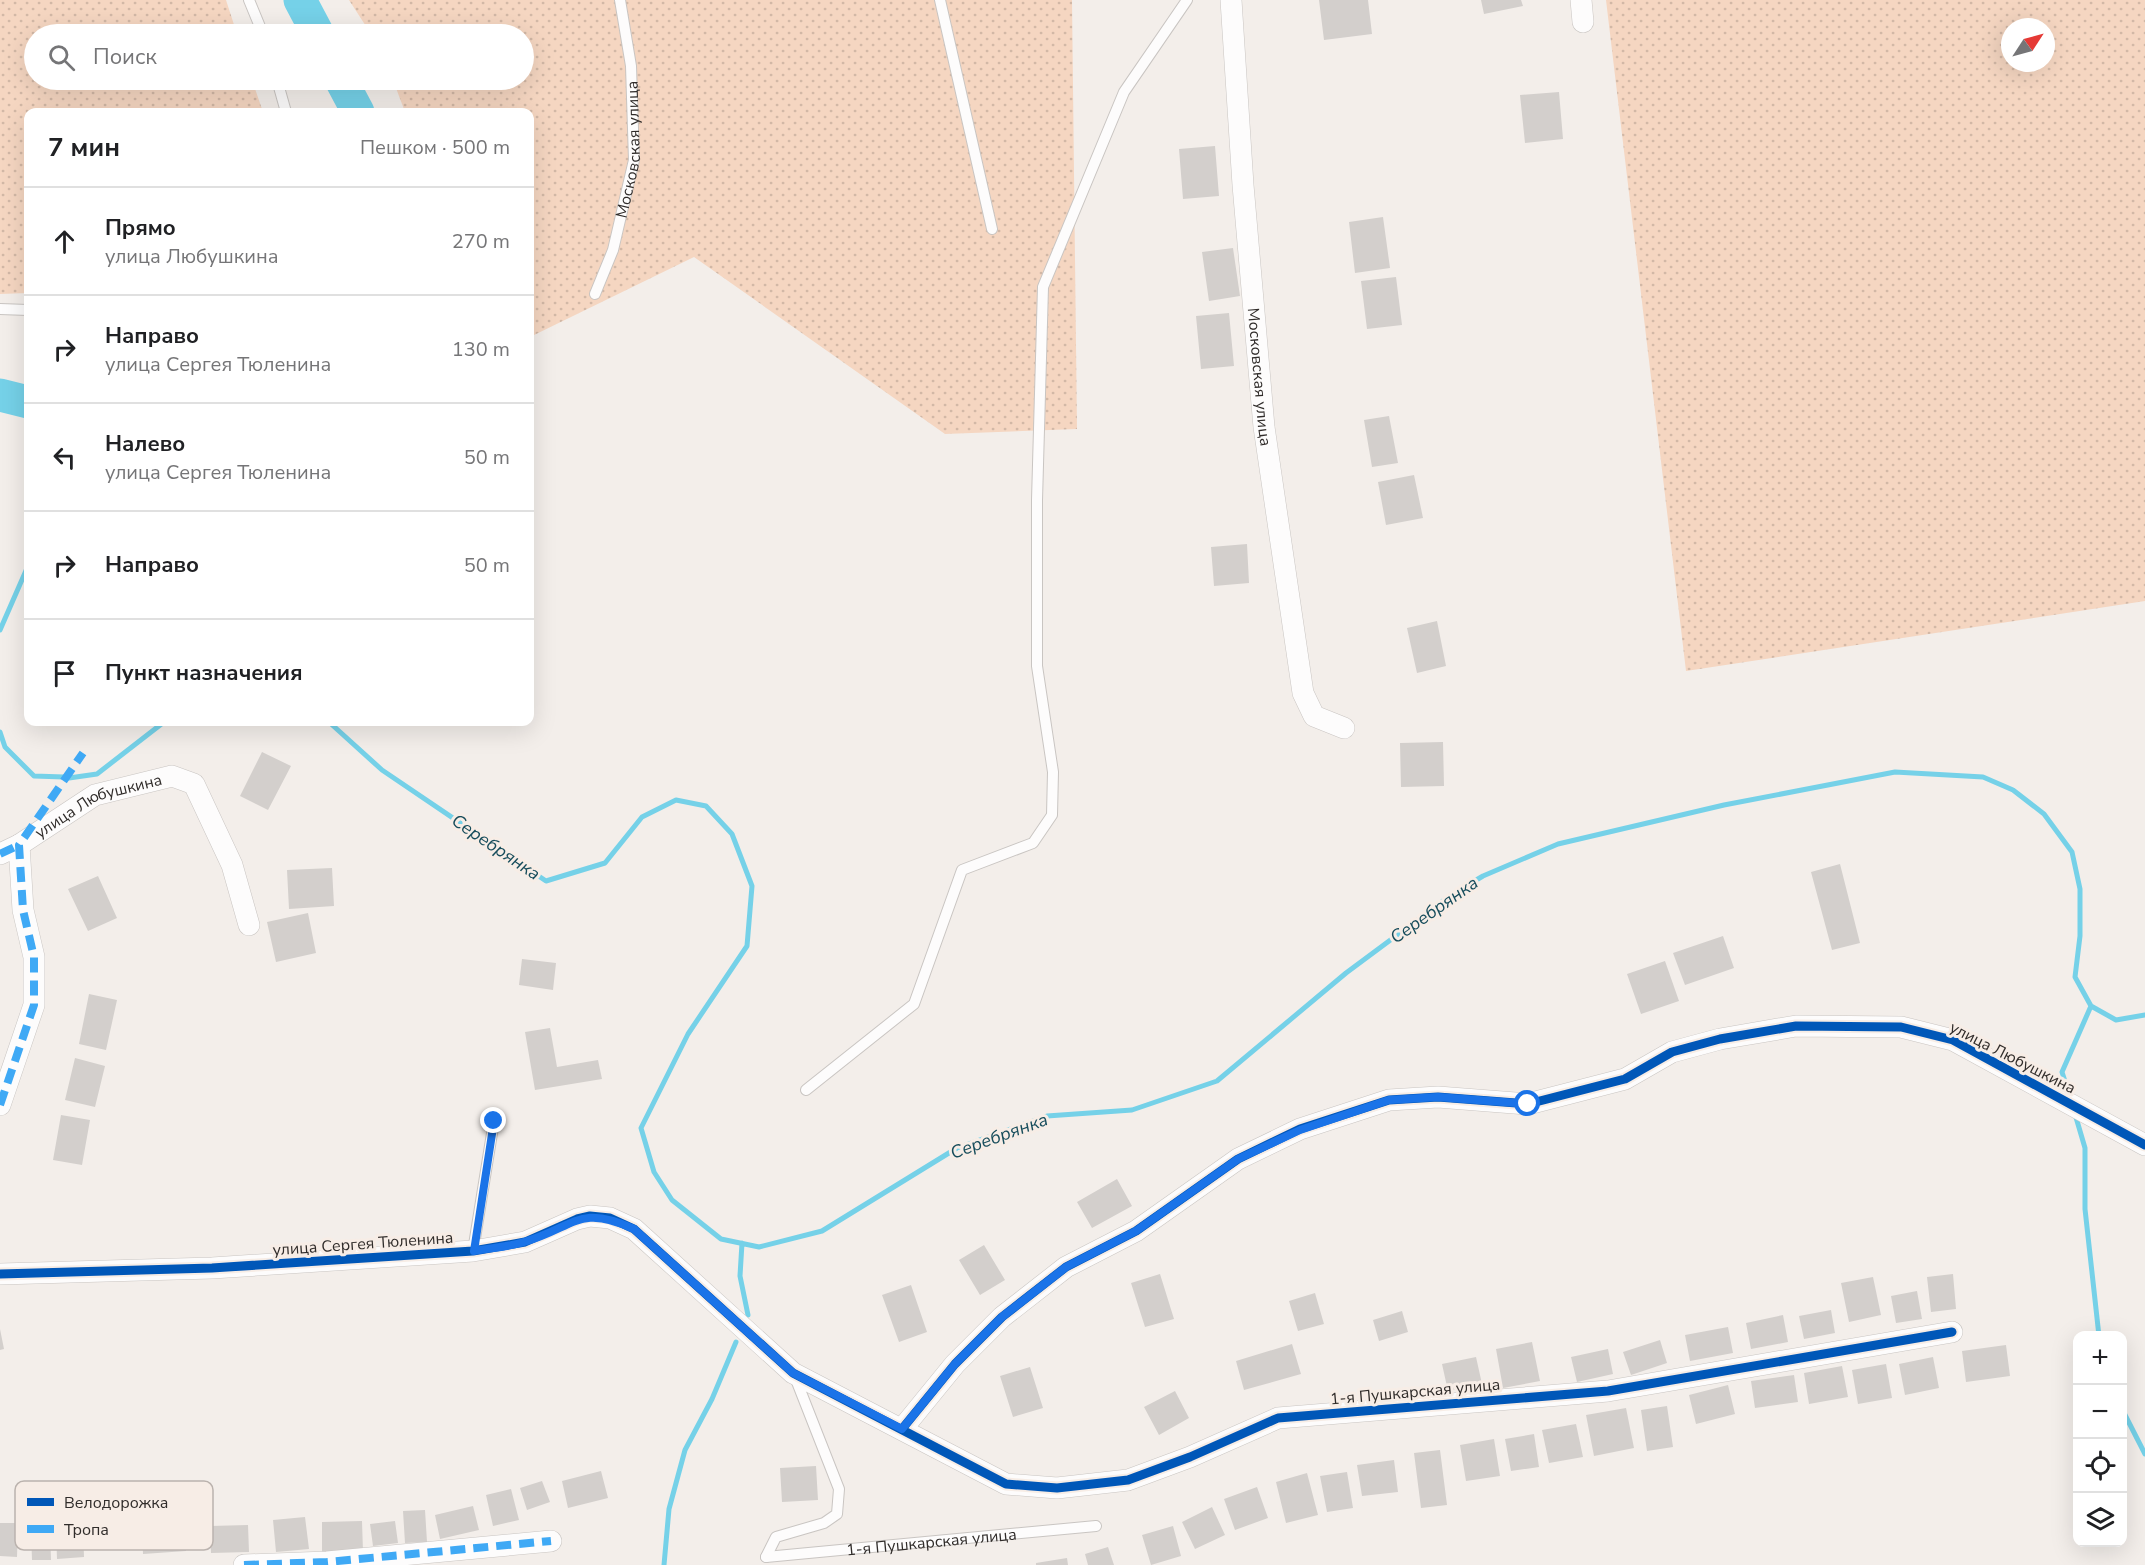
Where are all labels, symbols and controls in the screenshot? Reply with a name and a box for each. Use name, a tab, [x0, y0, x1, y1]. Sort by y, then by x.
north arrow	[2001, 18, 2055, 72]
search box	[24, 24, 534, 90]
icon: search	[45, 41, 78, 74]
text: Поиск	[93, 42, 157, 72]
street label: Московская улица	[611, 80, 646, 220]
text: 7 мин	[48, 130, 120, 165]
text: Пешком · 500 m	[360, 134, 510, 161]
text: Прямо	[105, 213, 176, 243]
icon: ahead	[48, 225, 81, 258]
text: 270 m	[452, 228, 510, 255]
text: улица Любушкина	[105, 243, 279, 270]
street label: Московская улица	[1242, 307, 1277, 448]
text: Направо	[105, 321, 199, 351]
icon: right	[48, 333, 81, 366]
text: 130 m	[452, 336, 510, 363]
text: улица Сергея Тюленина	[105, 351, 331, 378]
text: Налево	[105, 429, 185, 459]
icon: left	[48, 441, 81, 474]
text: 50 m	[464, 444, 510, 471]
text: улица Сергея Тюленина	[105, 459, 331, 486]
icon: right	[48, 549, 81, 582]
text: Направо	[105, 550, 199, 580]
text: 50 m	[464, 552, 510, 579]
icon: arrive	[48, 657, 81, 690]
text: Пункт назначения	[105, 658, 303, 688]
street label: улица Любушкина	[31, 769, 164, 844]
water label: Серебрянка	[447, 808, 545, 886]
water label: Серебрянка	[1385, 871, 1483, 949]
street label: улица Любушкина	[1946, 1017, 2079, 1099]
route start	[1514, 1090, 1540, 1116]
route end	[480, 1107, 506, 1133]
water label: Серебрянка	[947, 1107, 1051, 1165]
street label: улица Сергея Тюленина	[272, 1227, 454, 1261]
map controls	[2073, 1331, 2127, 1547]
button: +	[2073, 1331, 2127, 1385]
street label: 1-я Пушкарская улица	[1329, 1374, 1501, 1410]
button: −	[2073, 1385, 2127, 1439]
button: locate	[2073, 1439, 2127, 1493]
legend	[15, 1481, 213, 1550]
text: Велодорожка	[64, 1492, 168, 1514]
button: layers	[2073, 1493, 2127, 1547]
text: Тропа	[64, 1519, 109, 1541]
street label: 1-я Пушкарская улица	[845, 1524, 1018, 1561]

